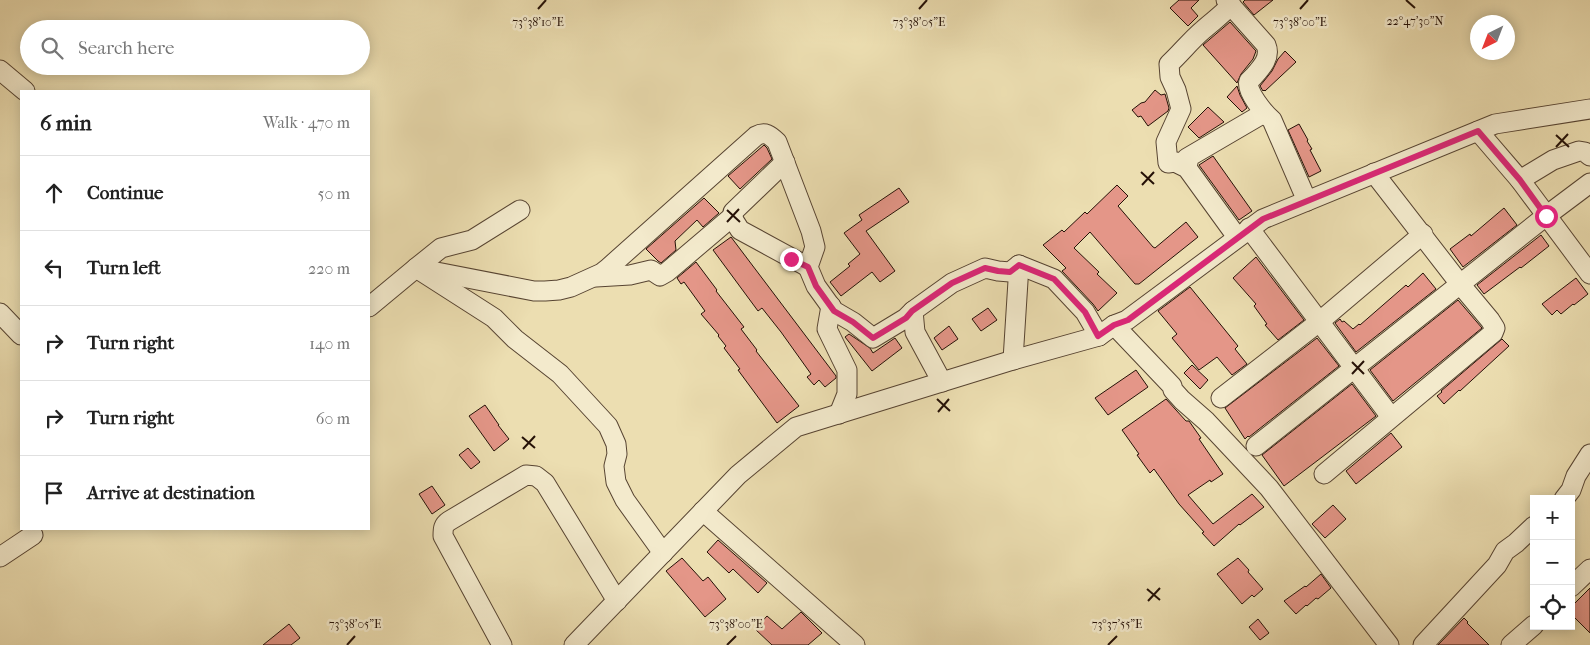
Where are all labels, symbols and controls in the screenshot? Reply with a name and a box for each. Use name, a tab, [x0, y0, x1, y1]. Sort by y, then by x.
text: 22°47'30"N	[1386, 14, 1444, 28]
text: 73°38'10"E	[512, 15, 564, 29]
text: 73°38'05"E	[893, 15, 945, 29]
text: 73°38'00"E	[1273, 15, 1327, 29]
north arrow	[1470, 15, 1515, 60]
search box	[20, 20, 370, 75]
icon: search	[38, 34, 66, 62]
text: Search here	[78, 37, 174, 59]
text: 6 min	[40, 111, 92, 135]
text: Walk · 470 m	[263, 113, 350, 132]
icon: ahead	[40, 179, 68, 207]
text: Continue	[87, 182, 163, 204]
text: 50 m	[318, 184, 350, 203]
route start	[1535, 205, 1558, 228]
route end	[780, 248, 803, 271]
icon: left	[40, 254, 68, 282]
text: Turn left	[87, 257, 161, 279]
text: 220 m	[308, 259, 350, 278]
icon: right	[40, 329, 68, 357]
text: Turn right	[87, 332, 174, 354]
text: 140 m	[309, 334, 350, 353]
icon: right	[40, 404, 68, 432]
text: Turn right	[87, 407, 174, 429]
text: 60 m	[316, 409, 350, 428]
icon: arrive	[40, 479, 68, 507]
text: Arrive at destination	[87, 482, 255, 504]
map controls	[1530, 495, 1575, 630]
button: +	[1530, 495, 1575, 540]
button: −	[1530, 540, 1575, 585]
button: locate	[1530, 585, 1575, 630]
text: 73°38'05"E	[329, 617, 381, 631]
text: 73°38'00"E	[709, 617, 763, 631]
text: 73°37'55"E	[1092, 617, 1142, 631]

